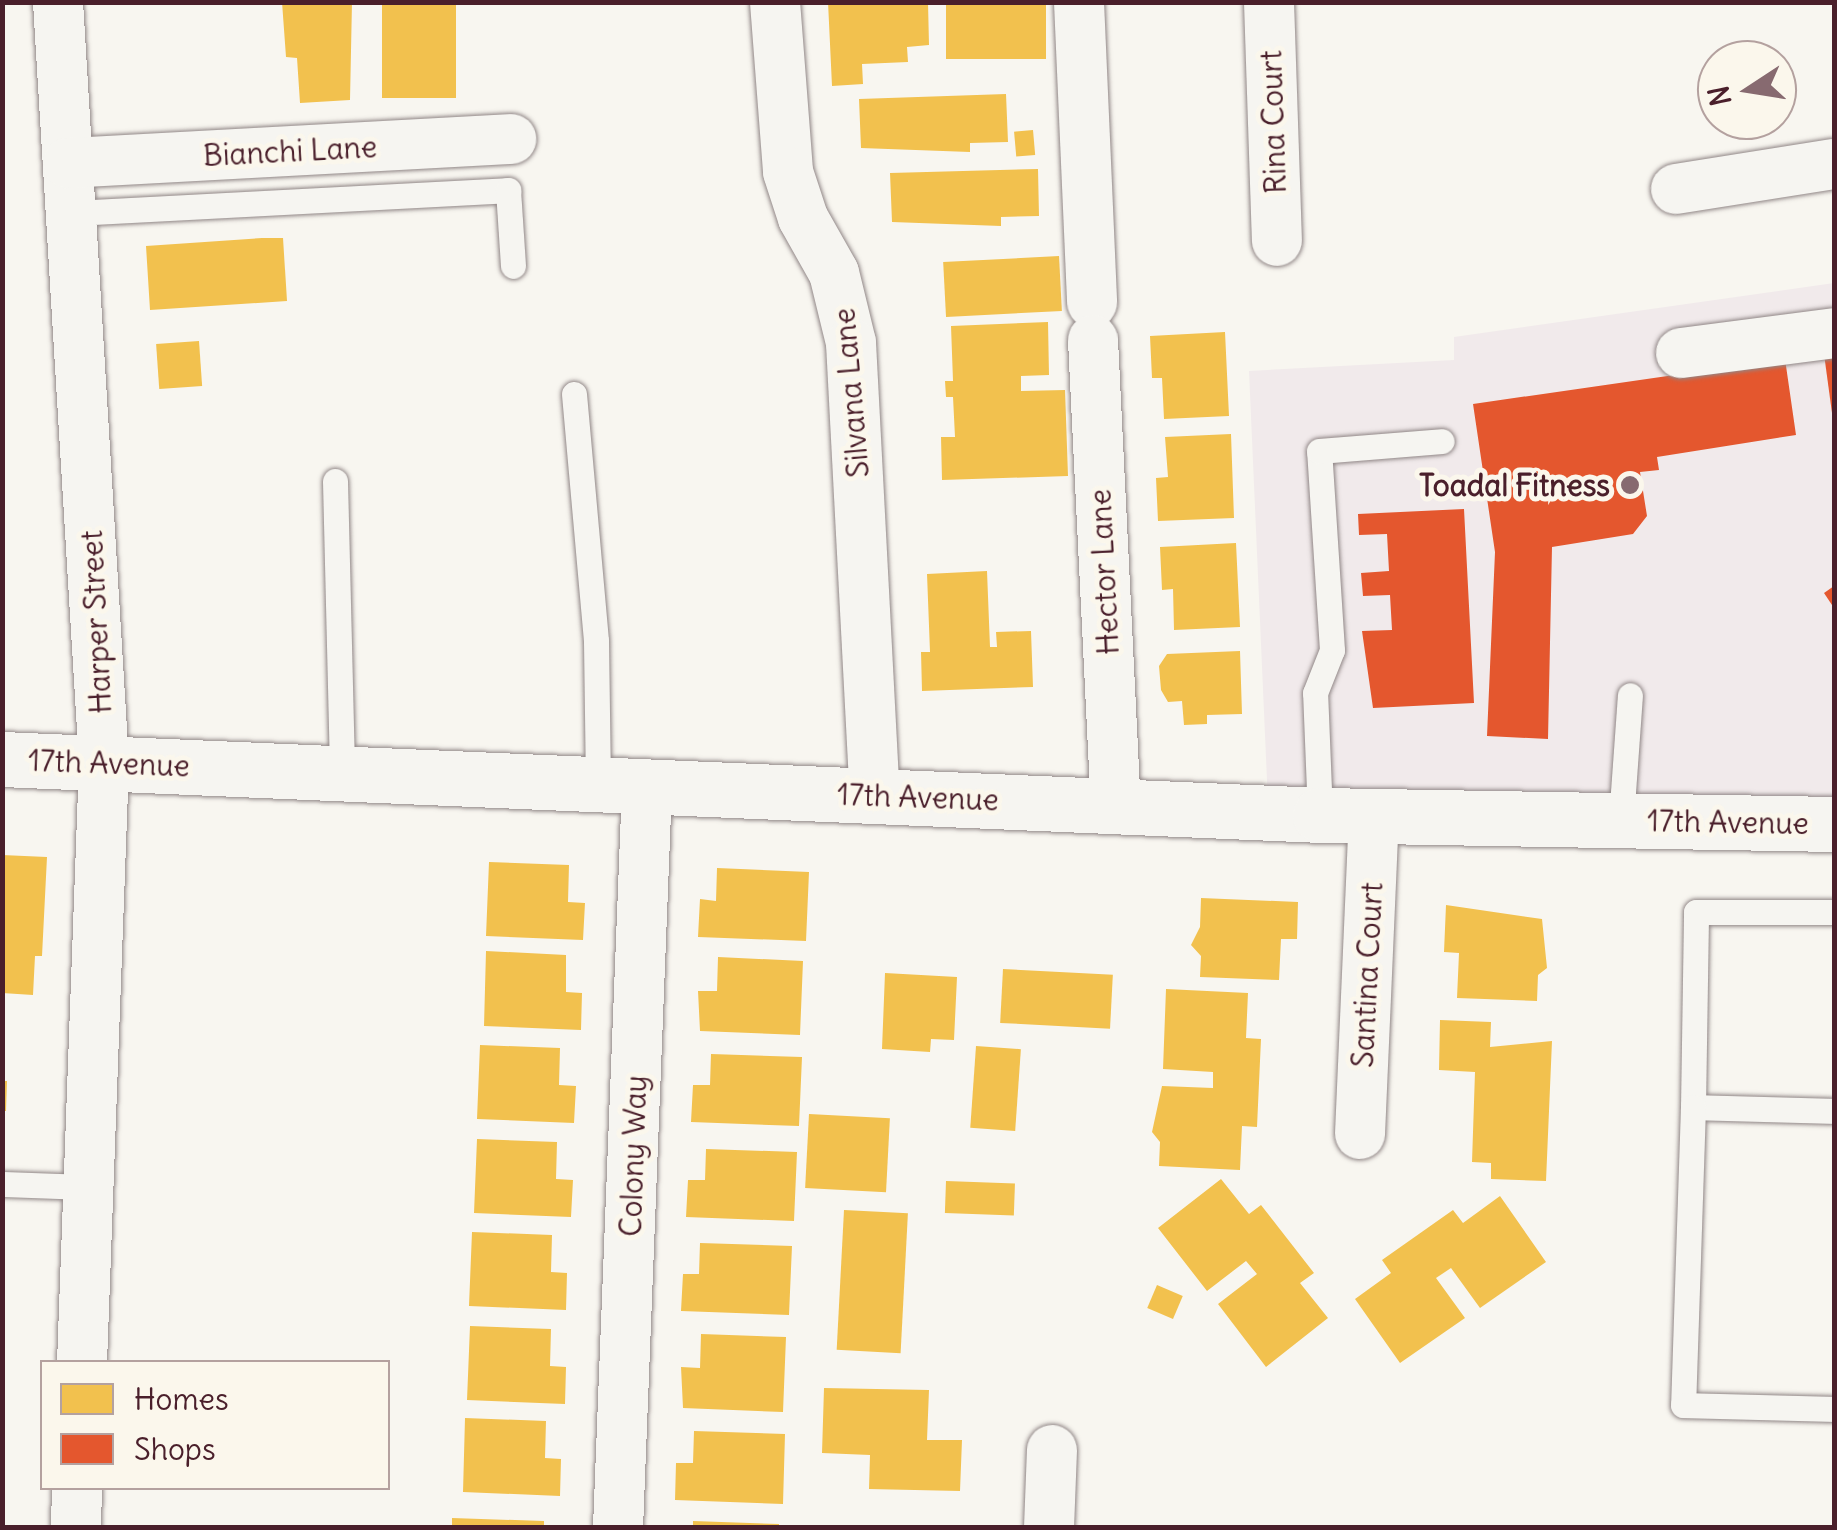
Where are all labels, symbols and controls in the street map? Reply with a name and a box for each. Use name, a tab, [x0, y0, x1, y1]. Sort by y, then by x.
north arrow	[1697, 40, 1797, 140]
street label: Rina Court	[1253, 50, 1293, 194]
text: N	[1700, 83, 1739, 109]
street label: Bianchi Lane	[202, 128, 378, 174]
street label: Silvana Lane	[826, 307, 876, 479]
place label: Toadal Fitness	[1419, 467, 1610, 503]
marker: Toadal Fitness	[1619, 474, 1641, 496]
street label: Hector Lane	[1082, 488, 1126, 656]
street label: Harper Street	[73, 529, 119, 715]
street label: 17th Avenue	[28, 742, 190, 784]
street label: 17th Avenue	[837, 776, 999, 818]
street label: 17th Avenue	[1647, 803, 1809, 841]
street label: Santina Court	[1344, 881, 1390, 1069]
street label: Colony Way	[612, 1075, 654, 1237]
legend	[40, 1360, 390, 1490]
text: Homes	[134, 1380, 229, 1418]
text: Shops	[134, 1430, 216, 1468]

